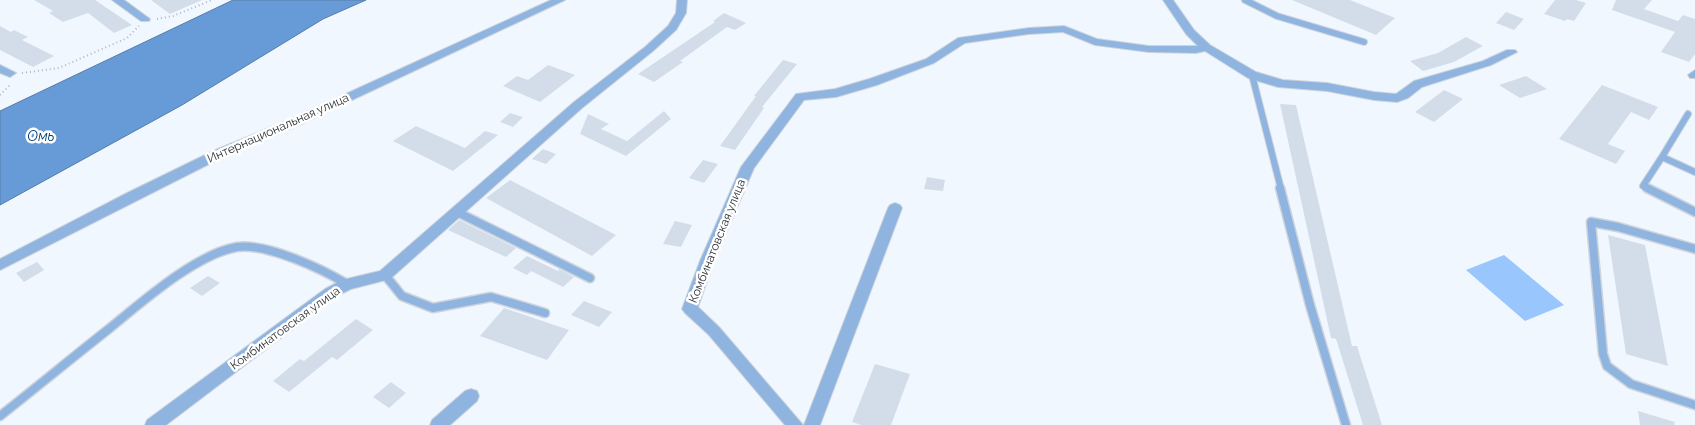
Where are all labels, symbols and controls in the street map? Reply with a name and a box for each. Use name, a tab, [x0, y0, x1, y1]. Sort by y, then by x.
street label: Интернациональная улица	[205, 90, 351, 166]
water label: Омь	[27, 128, 55, 144]
street label: Комбинатовская улица	[686, 177, 748, 305]
street label: Комбинатовская улица	[227, 283, 343, 373]

